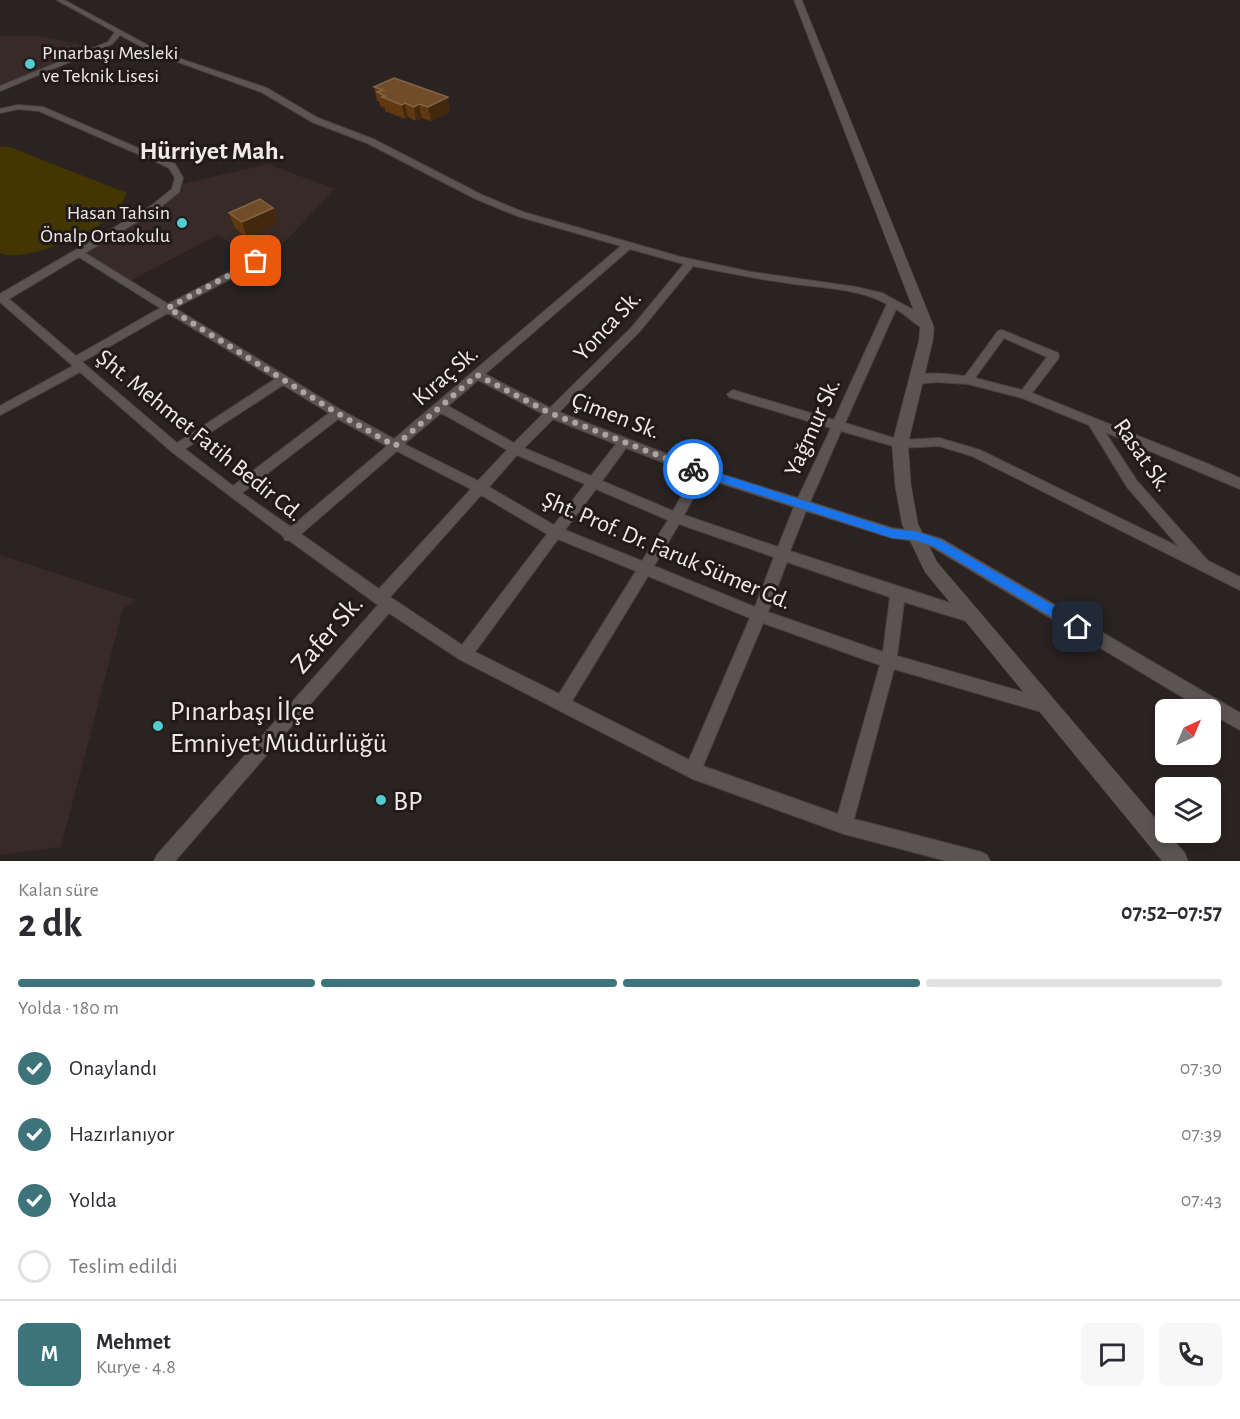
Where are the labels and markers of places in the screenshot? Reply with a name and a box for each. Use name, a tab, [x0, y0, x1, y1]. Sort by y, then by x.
place label: Pınarbaşı Mesleki ve Teknik Lisesi	[42, 43, 178, 86]
marker: Pınarbaşı Mesleki ve Teknik Lisesi	[23, 57, 37, 71]
place label: Hasan Tahsin Önalp Ortaokulu	[40, 203, 170, 246]
marker: Hasan Tahsin Önalp Ortaokulu	[175, 216, 189, 230]
pin	[230, 235, 281, 286]
pin	[1052, 601, 1103, 652]
place label: Pınarbaşı İlçe Emniyet Müdürlüğü	[170, 696, 387, 758]
marker: Pınarbaşı İlçe Emniyet Müdürlüğü	[151, 719, 165, 733]
place label: BP	[393, 788, 423, 816]
marker: BP	[374, 793, 388, 807]

